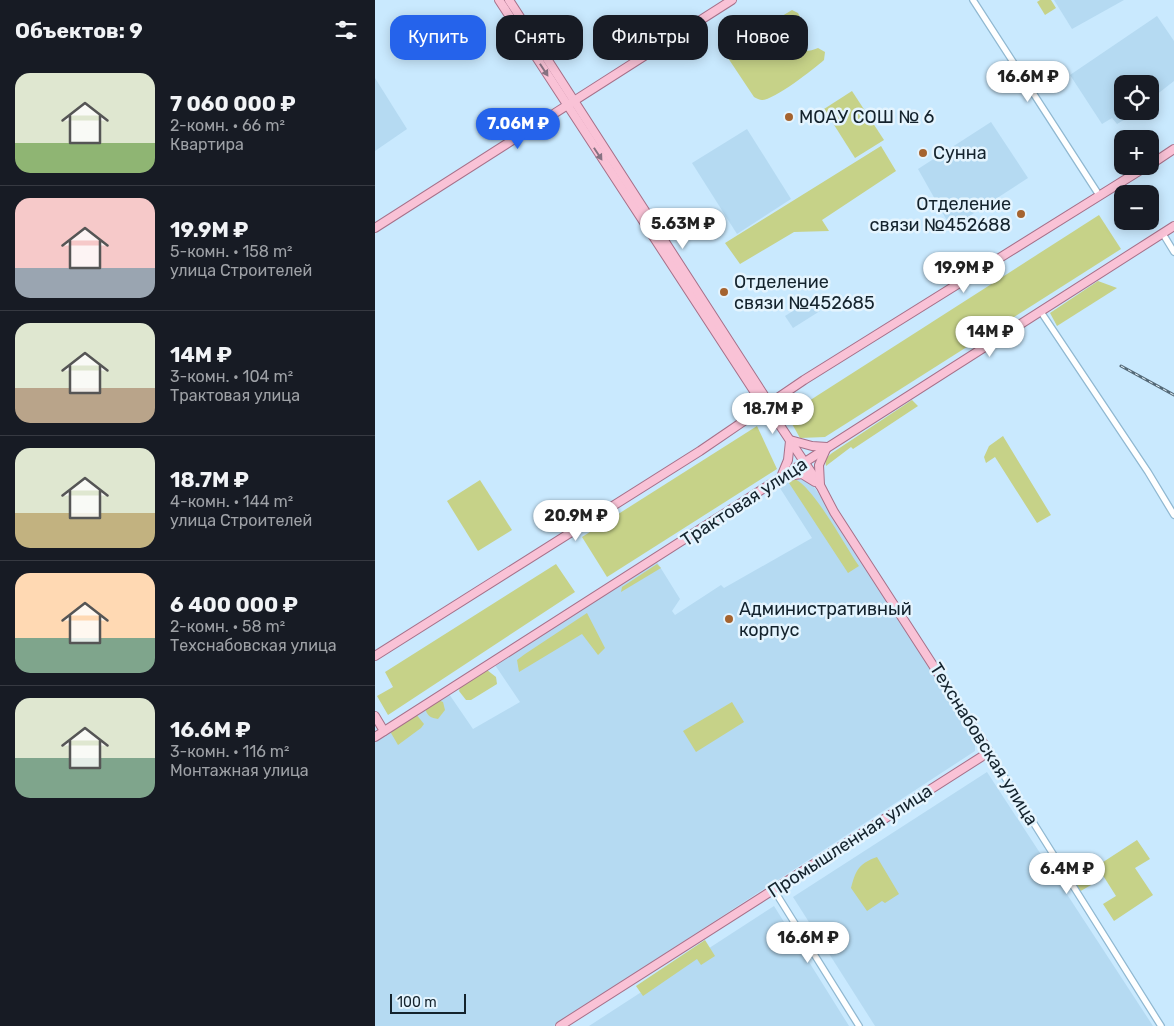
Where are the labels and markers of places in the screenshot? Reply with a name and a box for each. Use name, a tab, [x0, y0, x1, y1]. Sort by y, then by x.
pin: 16.6M ₽	[982, 61, 1074, 103]
place label: МОАУ СОШ № 6	[799, 106, 935, 128]
pin: 7.06M ₽	[472, 108, 564, 150]
marker: МОАУ СОШ № 6	[783, 111, 795, 123]
place label: Сунна	[933, 142, 987, 164]
marker: Сунна	[917, 147, 929, 159]
place label: Отделение связи №452688	[870, 193, 1011, 236]
pin: 5.63M ₽	[637, 208, 729, 250]
marker: Отделение связи №452688	[1015, 208, 1027, 220]
pin: 19.9M ₽	[918, 252, 1010, 294]
place label: Отделение связи №452685	[734, 271, 875, 314]
marker: Отделение связи №452685	[718, 286, 730, 298]
pin: 14M ₽	[955, 316, 1025, 358]
pin: 18.7M ₽	[727, 392, 819, 435]
pin: 20.9M ₽	[530, 500, 622, 542]
place label: Административный корпус	[739, 598, 912, 641]
marker: Административный корпус	[723, 613, 735, 625]
pin: 6.4M ₽	[1026, 852, 1108, 895]
pin: 16.6M ₽	[762, 922, 854, 964]

